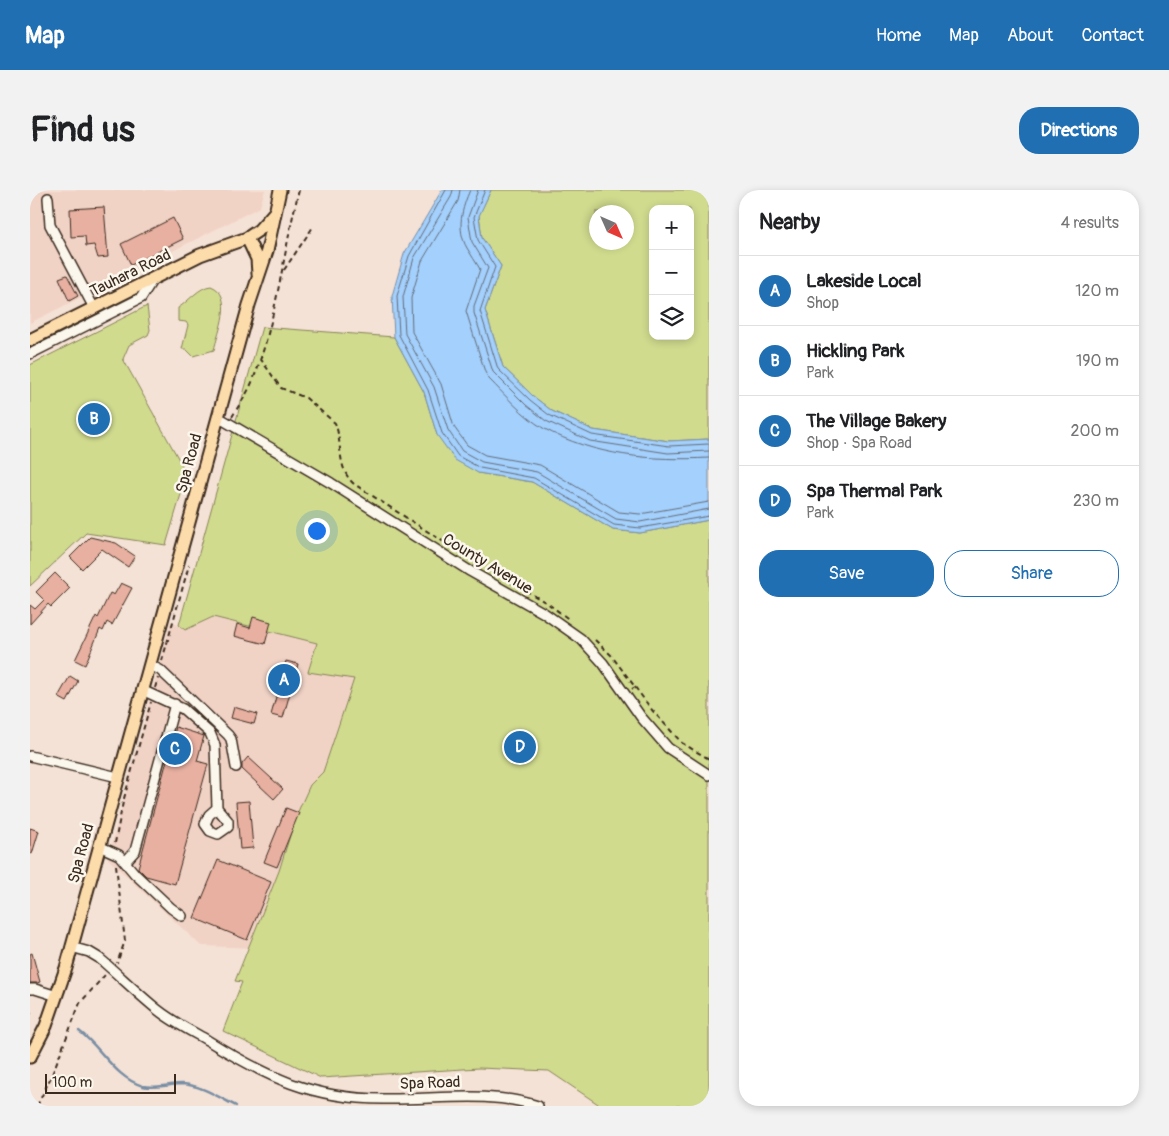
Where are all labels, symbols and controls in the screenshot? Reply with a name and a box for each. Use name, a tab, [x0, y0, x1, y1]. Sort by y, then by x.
text: Map	[25, 21, 65, 50]
text: Home	[876, 24, 921, 47]
text: Map	[949, 24, 979, 47]
text: About	[1007, 24, 1053, 47]
text: Contact	[1081, 24, 1144, 47]
button: Directions	[1019, 107, 1139, 154]
text: Find us	[30, 108, 135, 152]
north arrow	[589, 205, 634, 250]
map controls	[649, 205, 694, 340]
button: +	[649, 205, 694, 250]
text: Nearby	[759, 209, 820, 236]
text: 4 results	[1061, 213, 1119, 233]
street label: Tauhara Road	[87, 245, 174, 301]
button: −	[649, 250, 694, 295]
text: Lakeside Local	[806, 269, 922, 293]
text: A	[770, 281, 780, 301]
text: 120 m	[1075, 281, 1119, 301]
text: Shop	[806, 293, 839, 313]
button: layers	[649, 295, 694, 340]
text: Hickling Park	[806, 339, 904, 363]
text: B	[770, 351, 780, 371]
text: 190 m	[1076, 351, 1119, 371]
text: Park	[806, 363, 834, 383]
pin: B	[78, 400, 110, 438]
text: The Village Bakery	[806, 409, 946, 433]
text: C	[770, 421, 780, 441]
text: 200 m	[1071, 421, 1119, 441]
street label: Spa Road	[171, 431, 207, 495]
text: Shop · Spa Road	[806, 433, 912, 453]
text: Spa Thermal Park	[806, 479, 942, 503]
text: D	[770, 491, 780, 511]
text: 230 m	[1073, 491, 1119, 511]
text: Park	[806, 503, 834, 523]
your location	[304, 518, 330, 544]
street label: County Avenue	[439, 529, 536, 599]
button: Save	[759, 550, 934, 597]
button: Share	[944, 550, 1119, 597]
pin: A	[268, 661, 300, 699]
pin: D	[504, 728, 536, 766]
pin: C	[159, 730, 191, 768]
street label: Spa Road	[63, 821, 99, 885]
scale bar	[45, 1071, 176, 1094]
street label: Spa Road	[399, 1072, 461, 1094]
text: 100 m	[52, 1074, 92, 1091]

